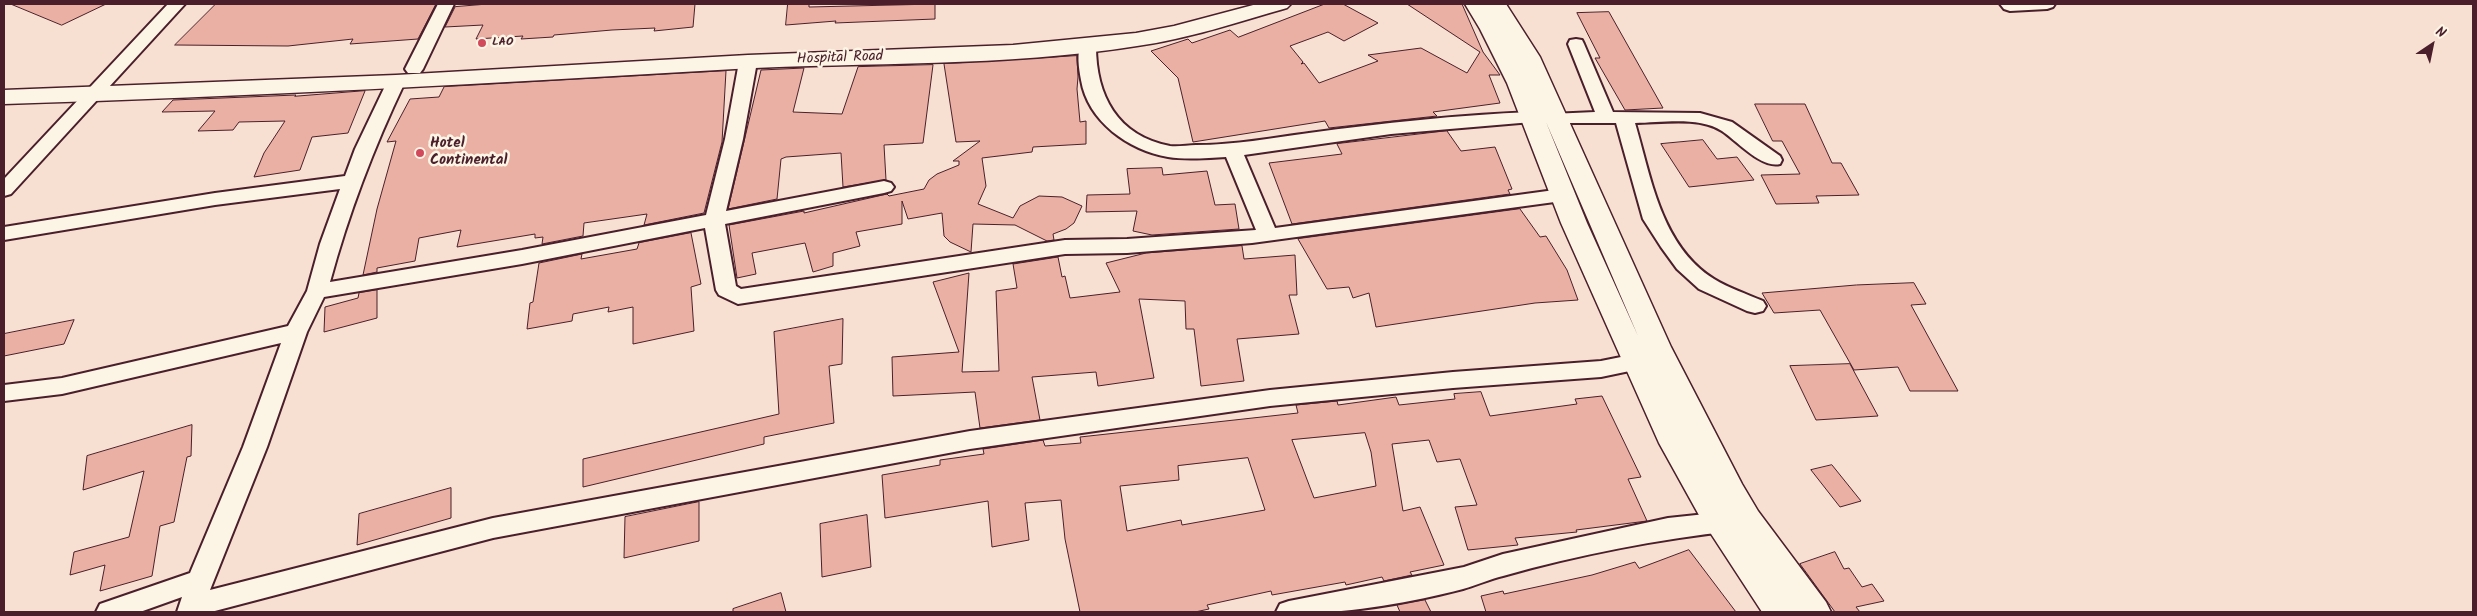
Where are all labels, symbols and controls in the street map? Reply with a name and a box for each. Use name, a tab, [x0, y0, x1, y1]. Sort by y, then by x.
north arrow	[2407, 20, 2457, 70]
text: N	[2431, 21, 2450, 44]
place label: LAO	[492, 36, 514, 50]
marker: LAO	[476, 37, 488, 49]
street label: Hospital Road	[796, 48, 884, 70]
place label: Hotel Continental	[430, 135, 507, 170]
marker: Hotel Continental	[414, 147, 426, 159]

